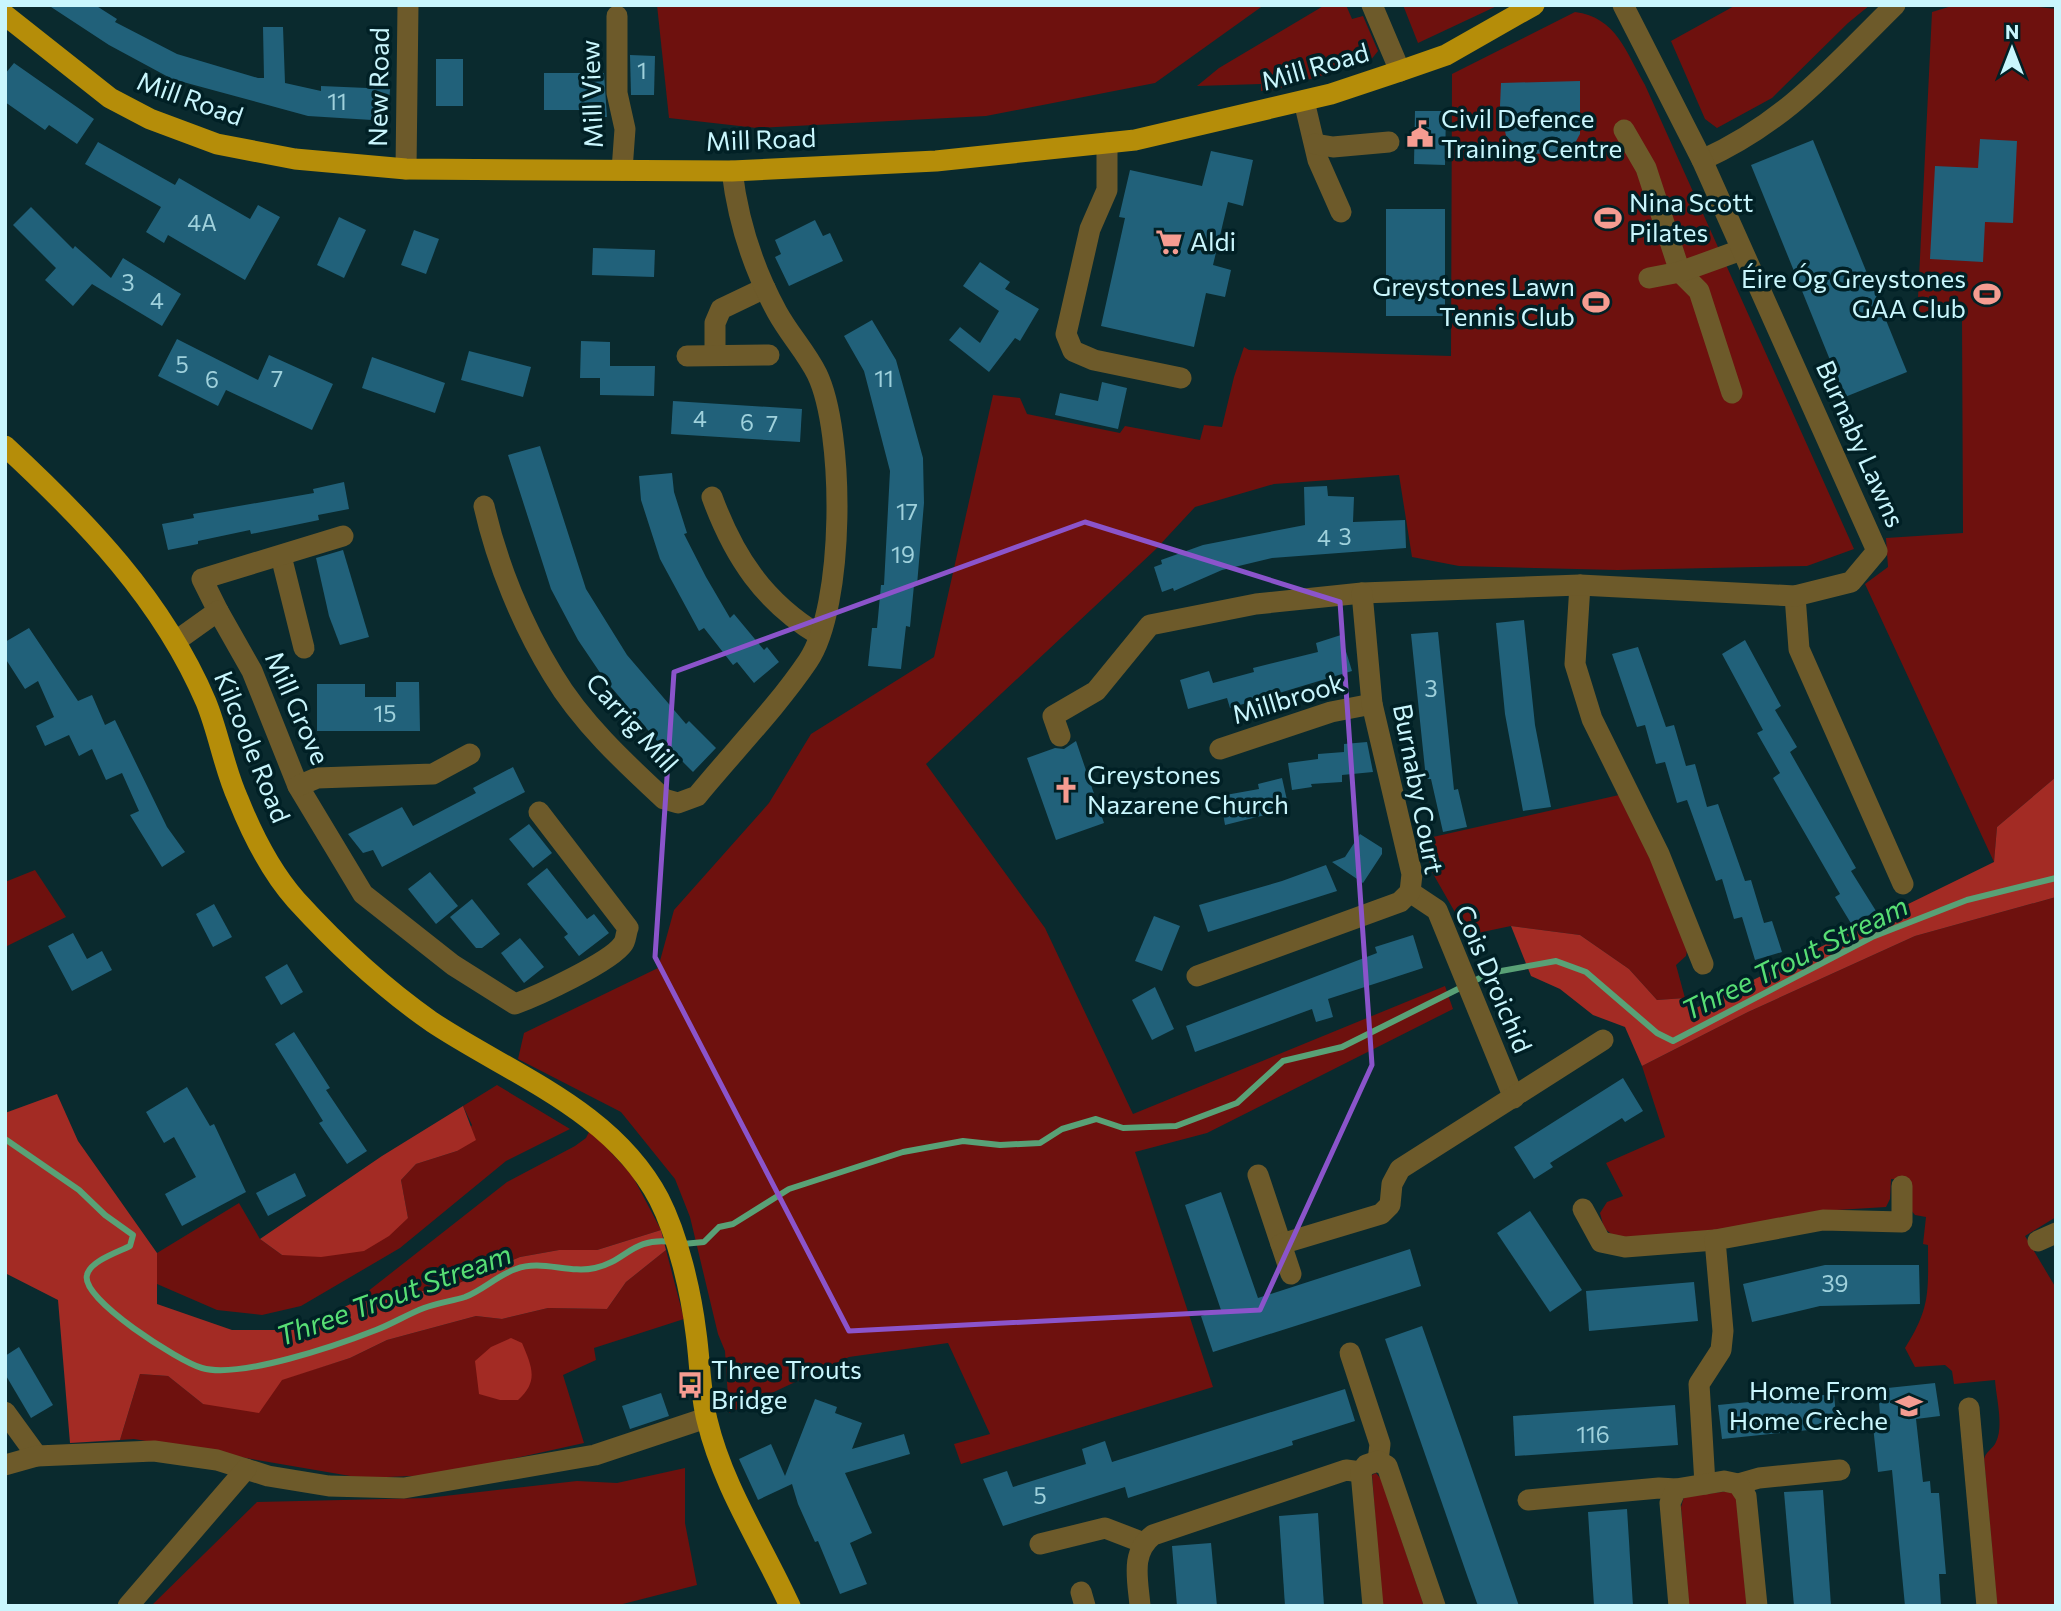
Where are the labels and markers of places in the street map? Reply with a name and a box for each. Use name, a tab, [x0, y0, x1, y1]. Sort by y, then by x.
place label: Civil Defence Training Centre	[1441, 102, 1622, 163]
public building icon: Civil Defence Training Centre	[1405, 119, 1435, 149]
place label: Nina Scott Pilates	[1629, 186, 1754, 247]
sports icon: Nina Scott Pilates	[1593, 203, 1623, 233]
place label: Aldi	[1190, 225, 1236, 256]
supermarket icon: Aldi	[1154, 227, 1184, 257]
place label: Éire Óg Greystones GAA Club	[1741, 262, 1966, 323]
place label: Greystones Lawn Tennis Club	[1372, 270, 1575, 331]
sports icon: Éire Óg Greystones GAA Club	[1972, 279, 2002, 309]
sports icon: Greystones Lawn Tennis Club	[1581, 287, 1611, 317]
place label: Greystones Nazarene Church	[1087, 758, 1289, 819]
church icon: Greystones Nazarene Church	[1051, 775, 1081, 805]
place label: Three Trouts Bridge	[711, 1353, 862, 1414]
bus stop icon: Three Trouts Bridge	[675, 1370, 705, 1400]
place label: Home From Home Crèche	[1729, 1374, 1888, 1435]
school or university icon: Home From Home Crèche	[1894, 1391, 1924, 1421]

